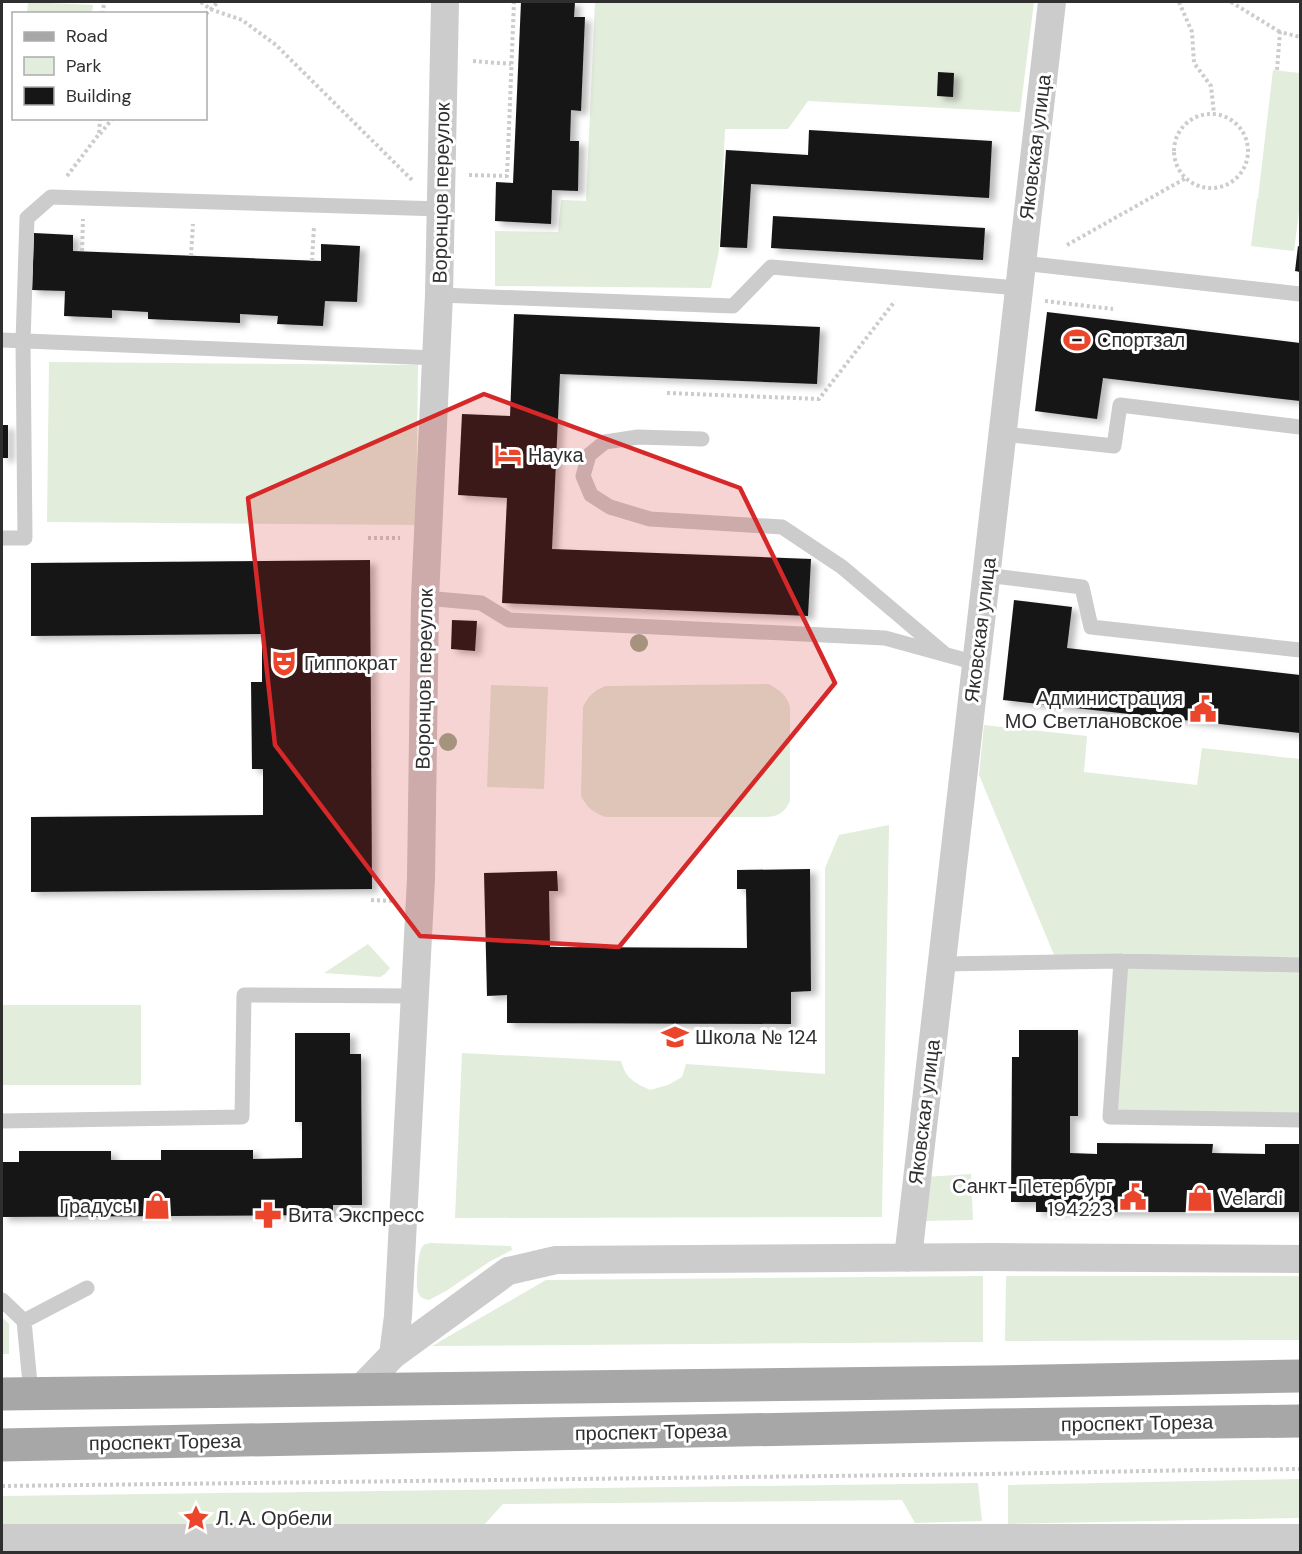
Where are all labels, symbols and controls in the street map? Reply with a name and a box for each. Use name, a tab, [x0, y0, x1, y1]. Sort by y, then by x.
legend	[12, 12, 207, 120]
text: Road	[66, 24, 108, 48]
text: Park	[66, 54, 102, 78]
street label: Яковская улица	[1013, 72, 1057, 221]
text: Building	[66, 84, 131, 108]
street label: Воронцов переулок	[426, 102, 456, 284]
sports icon: Спортзал	[1062, 325, 1092, 355]
place label: Спортзал	[1097, 327, 1185, 353]
hotel icon: Наука	[493, 440, 523, 470]
place label: Наука	[528, 442, 585, 468]
street label: Яковская улица	[958, 555, 1002, 704]
street label: Воронцов переулок	[409, 588, 439, 770]
theatre icon: Гиппократ	[269, 648, 299, 678]
place label: Гиппократ	[304, 650, 397, 676]
place label: Администрация МО Светлановское	[1005, 685, 1183, 734]
public building icon: Администрация МО Светлановское	[1188, 694, 1218, 724]
school or university icon: Школа № 124	[660, 1022, 690, 1052]
place label: Школа № 124	[695, 1024, 817, 1050]
street label: Яковская улица	[902, 1037, 946, 1186]
place label: Санкт-Петербург 194223	[952, 1173, 1113, 1222]
public building icon: Санкт-Петербург 194223	[1118, 1182, 1148, 1212]
shop icon: Velardi	[1185, 1183, 1215, 1213]
place label: Velardi	[1220, 1185, 1283, 1211]
shop icon: Градусы	[142, 1191, 172, 1221]
place label: Градусы	[59, 1193, 137, 1219]
pharmacy icon: Вита Экспресс	[253, 1200, 283, 1230]
place label: Вита Экспресс	[288, 1202, 424, 1228]
street label: проспект Тореза	[1061, 1409, 1214, 1437]
street label: проспект Тореза	[575, 1418, 728, 1446]
street label: проспект Тореза	[89, 1428, 242, 1456]
place icon: Л. А. Орбели	[181, 1503, 211, 1533]
place label: Л. А. Орбели	[216, 1505, 332, 1531]

